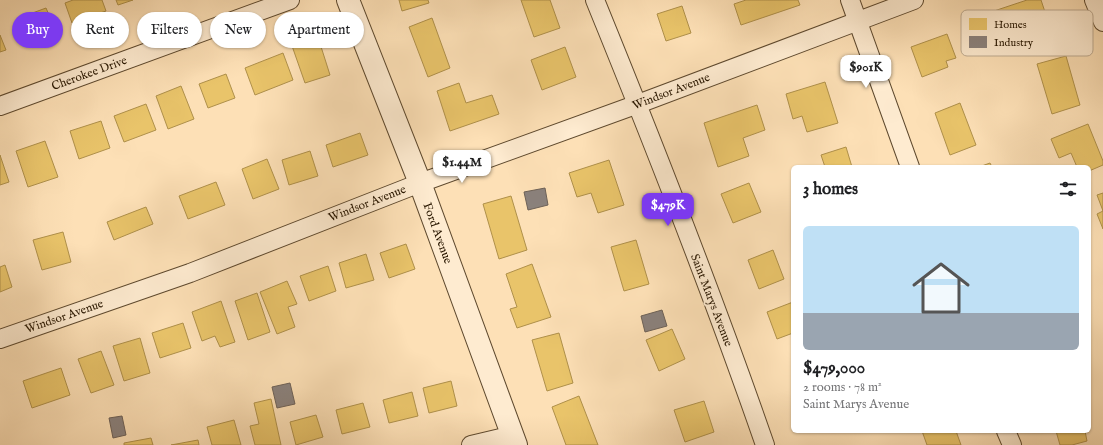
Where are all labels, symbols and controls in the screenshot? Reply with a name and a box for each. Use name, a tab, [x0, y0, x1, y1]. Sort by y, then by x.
legend	[961, 10, 1093, 56]
chip: Buy	[12, 12, 63, 48]
chip: Rent	[71, 12, 129, 48]
chip: Filters	[137, 12, 202, 48]
chip: New	[210, 12, 266, 48]
chip: Apartment	[274, 12, 364, 48]
text: Homes	[994, 18, 1027, 32]
text: Industry	[994, 36, 1034, 50]
street label: Cherokee Drive	[49, 53, 129, 94]
pin: $901K	[838, 55, 894, 89]
text: $901K	[849, 59, 883, 76]
street label: Windsor Avenue	[630, 70, 713, 113]
pin: $1.44M	[429, 150, 495, 184]
text: $1.44M	[442, 154, 482, 171]
icon: filters	[1057, 178, 1079, 200]
text: 3 homes	[803, 179, 858, 200]
street label: Windsor Avenue	[326, 182, 409, 225]
pin: $479K	[640, 193, 696, 227]
text: $479K	[651, 197, 685, 214]
street label: Ford Avenue	[420, 201, 456, 266]
street label: Saint Marys Avenue	[687, 252, 736, 349]
icon: home	[905, 252, 977, 324]
street label: Windsor Avenue	[23, 296, 106, 337]
text: $479,000	[803, 358, 865, 379]
text: 2 rooms · 78 m²	[803, 379, 882, 396]
text: Saint Marys Avenue	[803, 396, 909, 413]

